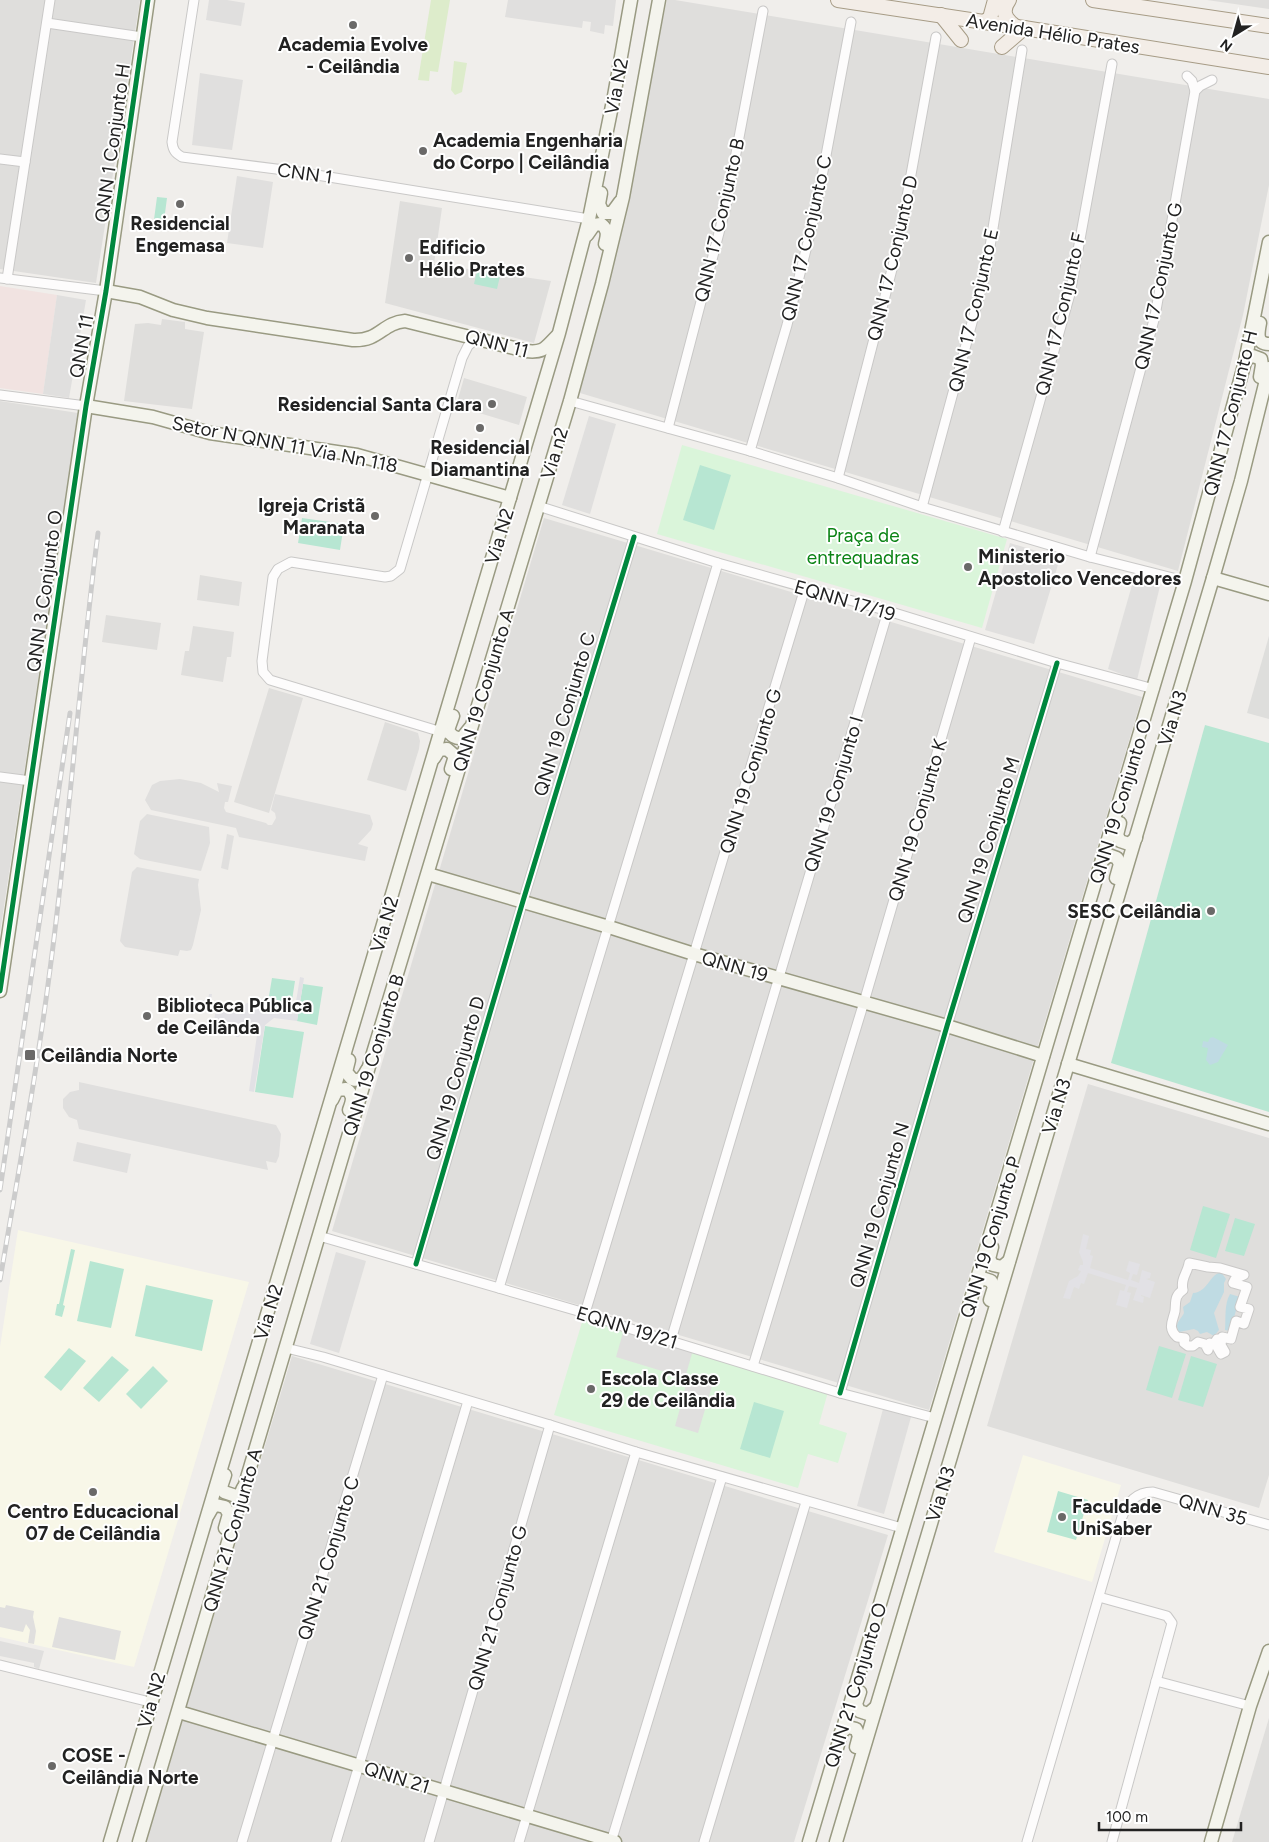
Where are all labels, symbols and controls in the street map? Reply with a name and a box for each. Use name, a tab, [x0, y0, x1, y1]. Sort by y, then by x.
street label: Avenida Hélio Prates	[964, 8, 1142, 59]
north arrow	[1209, 10, 1259, 60]
marker: Academia Evolve - Ceilândia	[347, 19, 359, 31]
place label: Academia Evolve - Ceilândia	[278, 33, 428, 78]
text: N	[1217, 35, 1236, 55]
street label: Via N2	[600, 56, 633, 116]
street label: QNN 1 Conjunto H	[90, 62, 135, 224]
place label: Academia Engenharia do Corpo | Ceilândia	[433, 129, 623, 174]
street label: QNN 17 Conjunto B	[689, 136, 750, 304]
marker: Academia Engenharia do Corpo | Ceilândia	[417, 145, 429, 157]
street label: QNN 17 Conjunto C	[776, 152, 837, 323]
street label: CNN 1	[276, 158, 334, 189]
street label: QNN 17 Conjunto D	[862, 173, 923, 343]
marker: Residencial Engemasa	[174, 198, 186, 210]
street label: QNN 17 Conjunto G	[1130, 200, 1187, 372]
place label: Residencial Engemasa	[130, 212, 230, 257]
street label: QNN 17 Conjunto E	[943, 226, 1004, 394]
street label: QNN 17 Conjunto F	[1031, 230, 1090, 398]
place label: Edificio Hélio Prates	[419, 236, 525, 281]
marker: Edificio Hélio Prates	[403, 252, 415, 264]
street label: QNN 11	[65, 312, 98, 380]
street label: QNN 11	[463, 325, 531, 362]
street label: QNN 17 Conjunto H	[1199, 328, 1262, 499]
place label: Residencial Santa Clara	[278, 393, 482, 416]
marker: Residencial Santa Clara	[486, 398, 498, 410]
street label: Setor N QNN 11 Via Nn 118	[170, 411, 400, 478]
marker: Residencial Diamantina	[474, 422, 486, 434]
street label: Via n2	[536, 424, 573, 482]
place label: Residencial Diamantina	[430, 436, 530, 481]
place label: Igreja Cristã Maranata	[258, 494, 365, 539]
street label: Via N2	[480, 505, 519, 567]
street label: QNN 3 Conjunto O	[22, 509, 67, 673]
marker: Igreja Cristã Maranata	[369, 510, 381, 522]
park label: Praça de entrequadras	[807, 524, 919, 569]
place label: Ministerio Apostolico Vencedores	[978, 545, 1181, 590]
marker: Ministerio Apostolico Vencedores	[962, 561, 974, 573]
street label: EQNN 17/19	[792, 575, 898, 626]
street label: QNN 19 Conjunto A	[448, 606, 519, 775]
street label: QNN 19 Conjunto C	[529, 629, 600, 799]
street label: QNN 19 Conjunto G	[714, 686, 786, 856]
street label: Via N3	[1153, 688, 1192, 749]
street label: QNN 19 Conjunto I	[799, 713, 868, 875]
street label: QNN 19 Conjunto O	[1084, 716, 1157, 886]
street label: QNN 19 Conjunto K	[883, 736, 952, 904]
street label: QNN 19 Conjunto M	[952, 754, 1025, 926]
street label: Via N2	[366, 893, 403, 955]
place label: SESC Ceilândia	[1067, 900, 1201, 923]
marker: SESC Ceilândia	[1205, 905, 1217, 917]
street label: QNN 19	[699, 946, 770, 987]
street label: QNN 19 Conjunto B	[338, 971, 409, 1139]
street label: QNN 19 Conjunto D	[421, 993, 490, 1163]
place label: Biblioteca Pública de Ceilânda	[157, 994, 312, 1039]
marker: Biblioteca Pública de Ceilânda	[141, 1010, 153, 1022]
place label: Ceilândia Norte	[41, 1044, 178, 1067]
marker: Ceilândia Norte	[23, 1048, 37, 1062]
street label: Via N3	[1037, 1076, 1076, 1137]
street label: QNN 19 Conjunto N	[845, 1120, 914, 1291]
street label: QNN 19 Conjunto P	[955, 1154, 1026, 1321]
street label: Via N2	[249, 1281, 288, 1343]
street label: EQNN 19/21	[573, 1301, 680, 1354]
place label: Escola Classe 29 de Ceilândia	[601, 1367, 735, 1412]
marker: Escola Classe 29 de Ceilândia	[585, 1383, 597, 1395]
street label: QNN 21 Conjunto A	[198, 1445, 267, 1615]
street label: Via N3	[921, 1464, 960, 1525]
street label: QNN 21 Conjunto C	[293, 1473, 364, 1643]
marker: Centro Educacional 07 de Ceilândia	[87, 1486, 99, 1498]
street label: QNN 35	[1176, 1489, 1250, 1530]
place label: Faculdade UniSaber	[1072, 1495, 1162, 1540]
place label: Centro Educacional 07 de Ceilândia	[7, 1500, 179, 1545]
marker: Faculdade UniSaber	[1056, 1511, 1068, 1523]
street label: QNN 21 Conjunto G	[463, 1523, 532, 1694]
street label: QNN 21 Conjunto O	[819, 1600, 892, 1770]
street label: Via N2	[133, 1669, 170, 1731]
place label: COSE - Ceilândia Norte	[62, 1744, 199, 1789]
street label: QNN 21	[361, 1757, 432, 1798]
marker: COSE - Ceilândia Norte	[46, 1760, 58, 1772]
scale bar	[1099, 1800, 1242, 1832]
text: 100 m	[1106, 1808, 1148, 1826]

